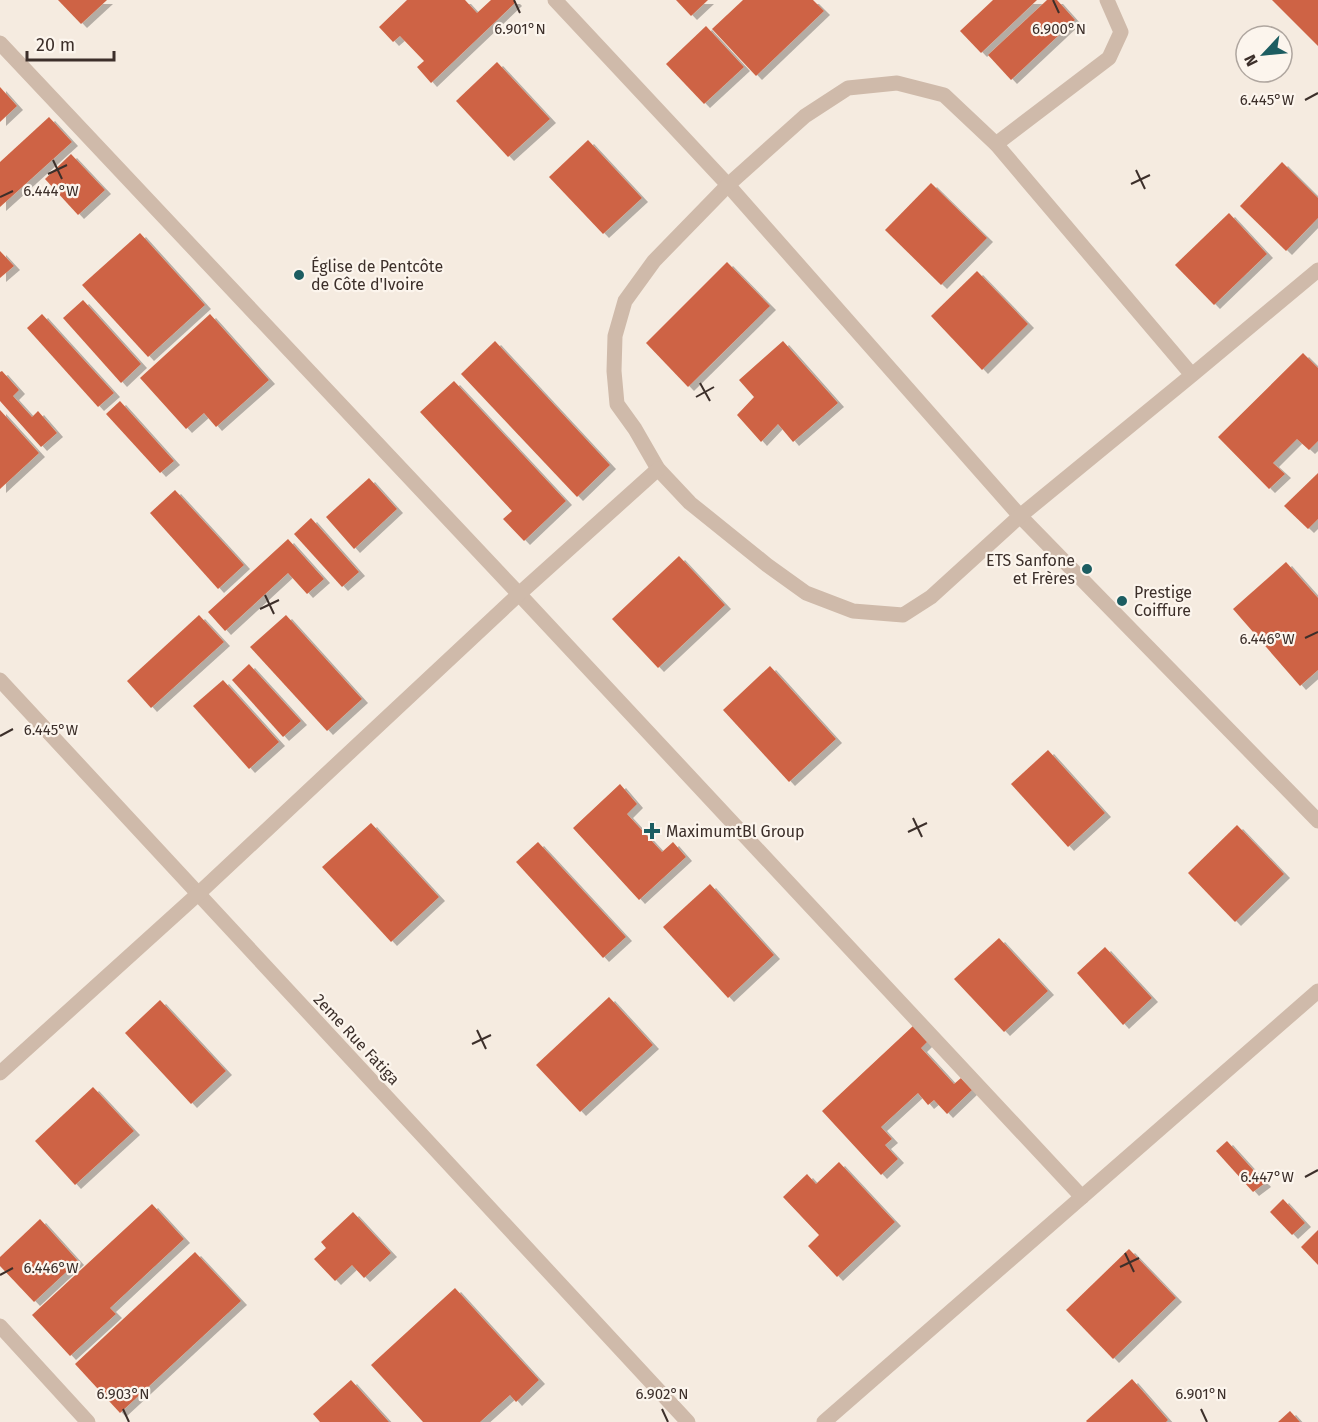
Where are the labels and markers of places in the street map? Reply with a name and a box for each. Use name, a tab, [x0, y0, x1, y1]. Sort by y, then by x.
place label: Église de Pentcôte de Côte d'Ivoire	[311, 256, 443, 294]
marker: Église de Pentcôte de Côte d'Ivoire	[292, 268, 306, 282]
place label: ETS Sanfone et Frères	[986, 551, 1075, 588]
marker: ETS Sanfone et Frères	[1080, 562, 1094, 576]
place label: Prestige Coiffure	[1134, 583, 1192, 620]
marker: Prestige Coiffure	[1115, 594, 1129, 608]
marker: MaximumtBl Group	[643, 822, 661, 840]
place label: MaximumtBl Group	[666, 822, 805, 841]

